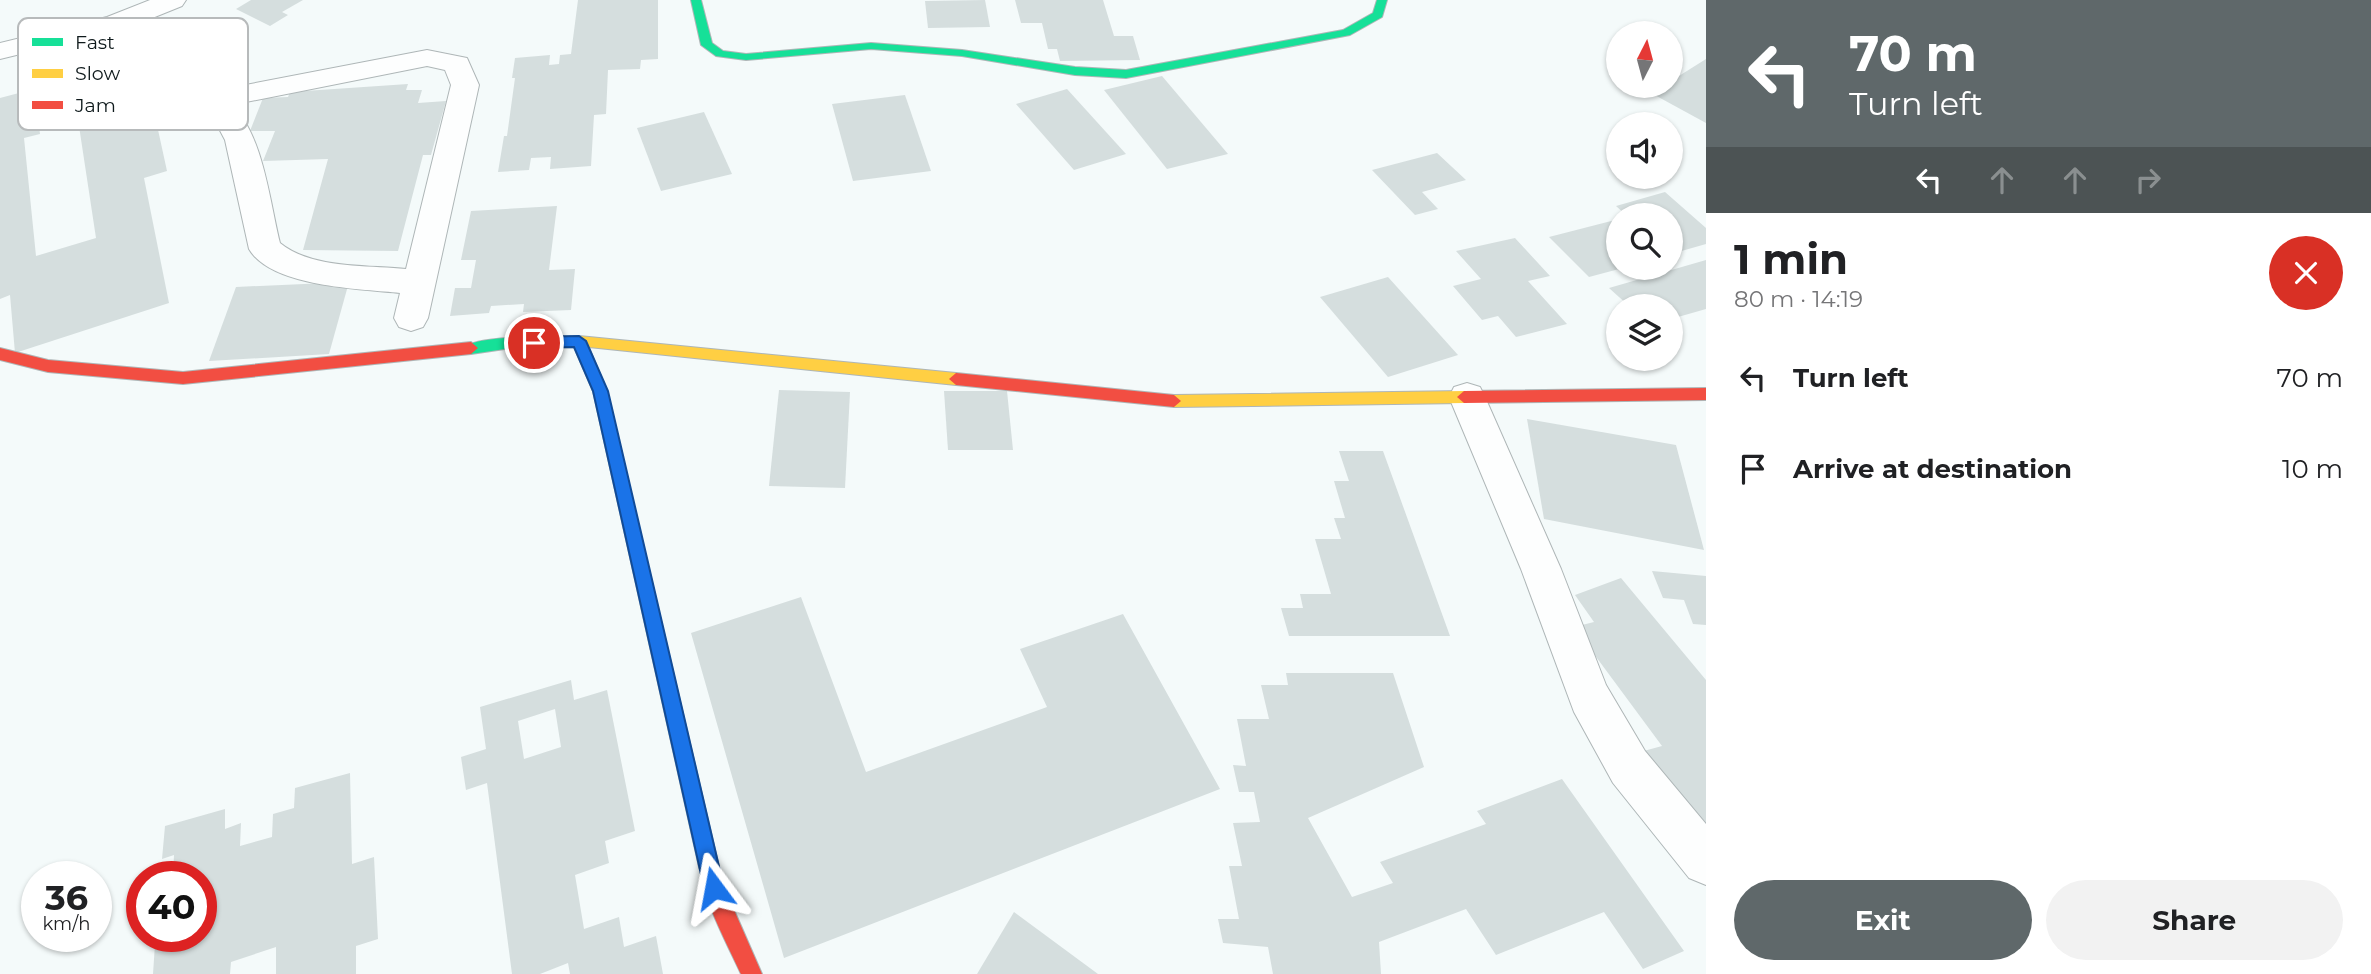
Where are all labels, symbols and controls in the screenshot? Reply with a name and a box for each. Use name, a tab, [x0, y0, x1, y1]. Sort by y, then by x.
legend	[18, 18, 248, 130]
north arrow	[1606, 21, 1684, 98]
map controls	[1606, 21, 1683, 371]
text: 70 m	[1849, 24, 1977, 83]
icon: left	[1734, 28, 1825, 119]
text: Fast	[75, 31, 115, 54]
text: Slow	[75, 62, 120, 85]
text: Turn left	[1849, 84, 1983, 123]
text: Jam	[74, 94, 116, 117]
button: sound	[1606, 112, 1683, 189]
icon: left	[1910, 161, 1948, 199]
icon: ahead	[1983, 161, 2021, 199]
icon: ahead	[2056, 161, 2094, 199]
icon: right	[2129, 161, 2167, 199]
button: search	[1606, 203, 1683, 280]
text: 1 min	[1734, 233, 1848, 285]
button: close	[2269, 236, 2343, 310]
text: 80 m · 14:19	[1734, 285, 1863, 313]
button: layers	[1606, 294, 1683, 371]
pin	[504, 313, 564, 373]
icon: arrive	[515, 324, 553, 362]
icon: left	[1734, 359, 1772, 397]
text: Turn left	[1793, 362, 1909, 394]
text: 70 m	[2277, 362, 2343, 394]
icon: arrive	[1734, 450, 1772, 488]
text: Arrive at destination	[1793, 453, 2072, 485]
text: 10 m	[2282, 453, 2343, 485]
position arrow	[677, 851, 751, 925]
speed limit sign: 40	[126, 861, 217, 952]
text: 36	[45, 876, 88, 919]
button: Exit	[1734, 880, 2032, 960]
button: Share	[2046, 880, 2343, 960]
text: km/h	[42, 913, 91, 935]

